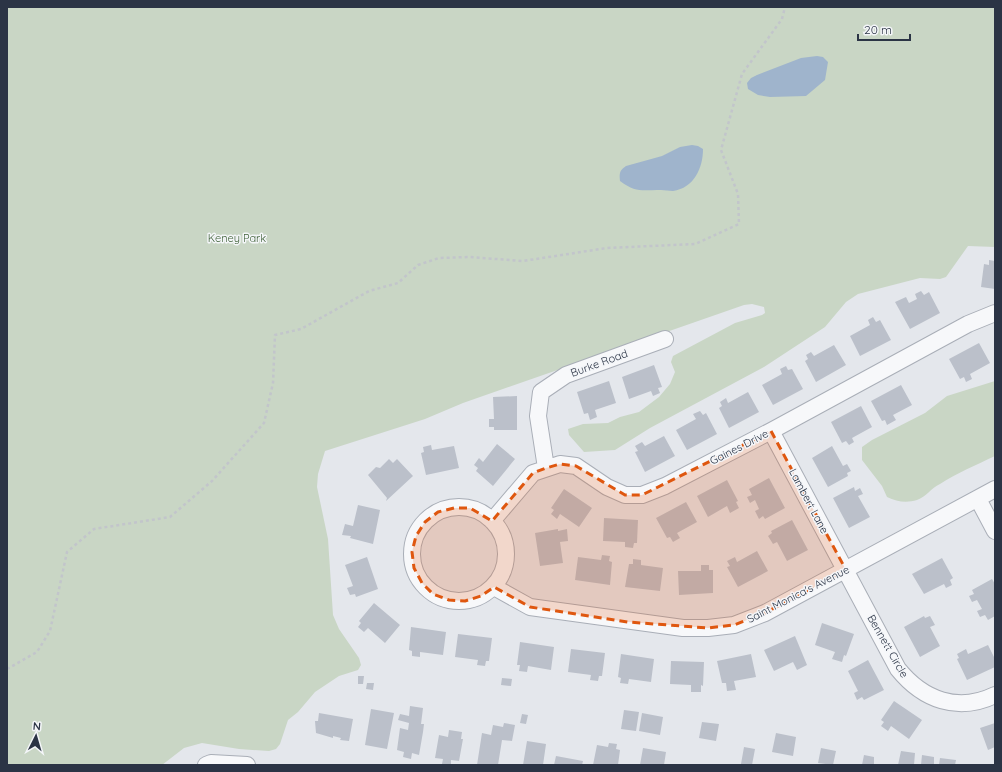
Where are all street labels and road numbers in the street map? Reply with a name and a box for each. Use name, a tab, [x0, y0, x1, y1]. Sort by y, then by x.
street label: Burke Road	[569, 346, 629, 380]
street label: Gaines Drive	[707, 426, 771, 468]
street label: Lambert Lane	[786, 466, 832, 536]
street label: Saint Monica's Avenue	[744, 562, 852, 626]
street label: Bennett Circle	[864, 612, 912, 680]

